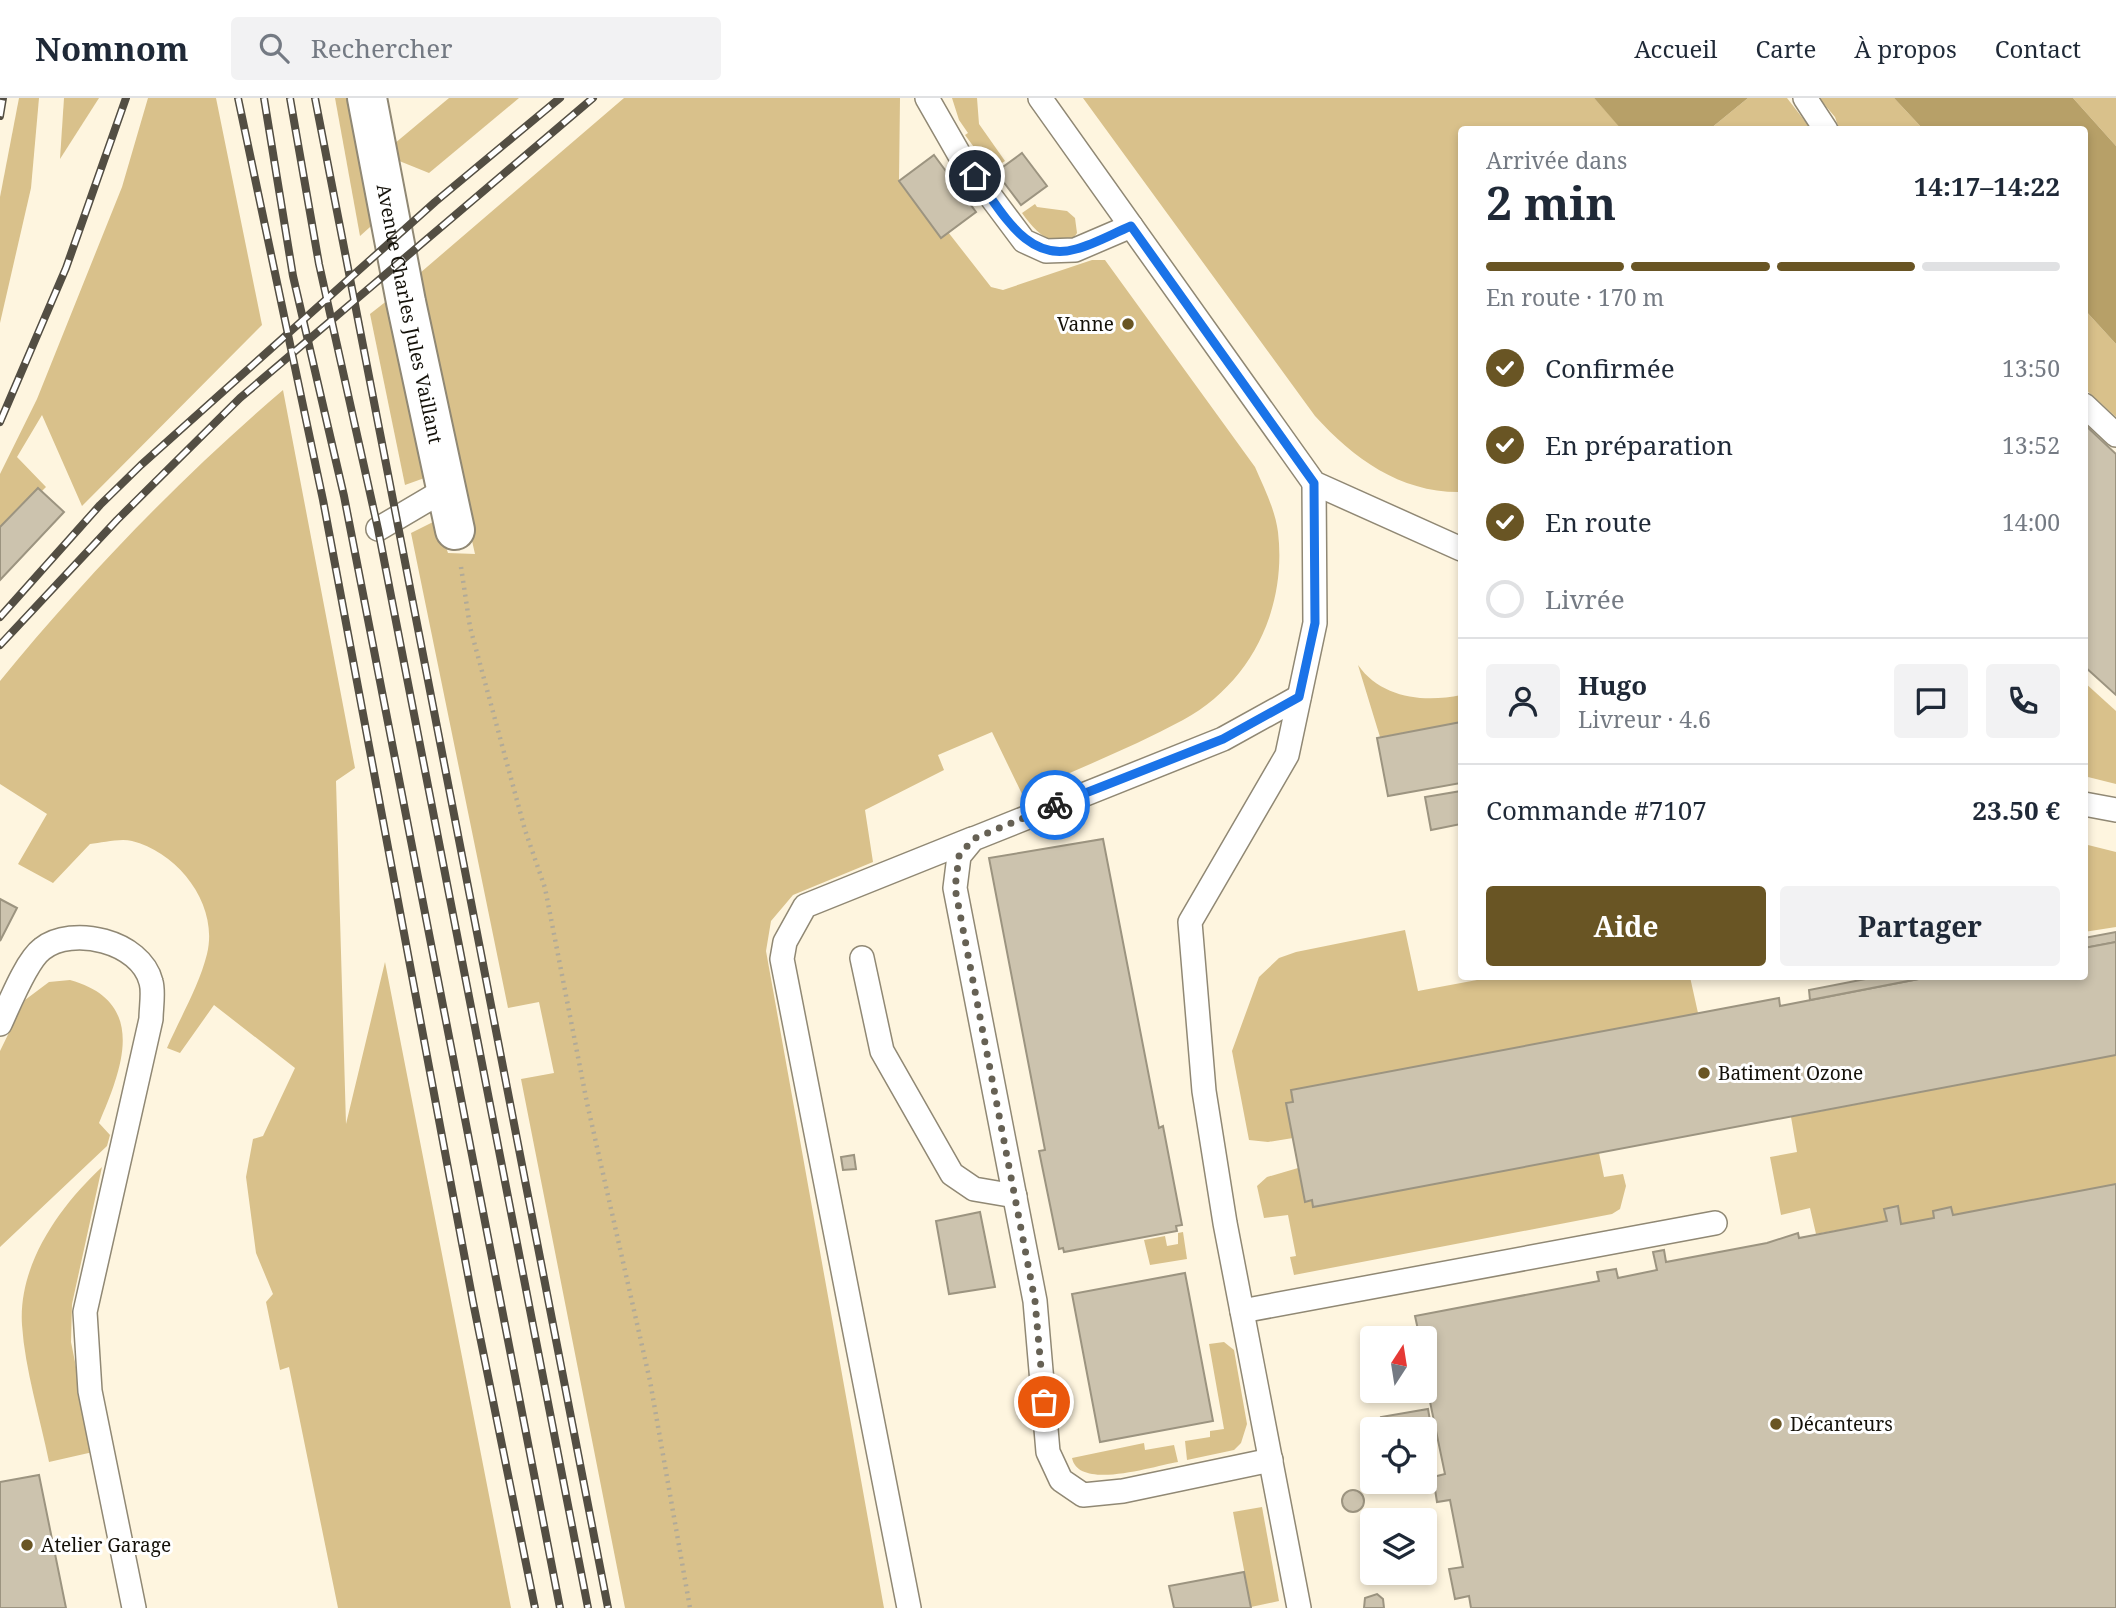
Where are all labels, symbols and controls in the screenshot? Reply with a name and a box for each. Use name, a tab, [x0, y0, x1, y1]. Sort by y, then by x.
search box	[231, 17, 721, 80]
text: Nomnom	[35, 26, 189, 71]
icon: search	[255, 29, 293, 67]
text: Rechercher	[311, 30, 453, 66]
text: Accueil	[1634, 32, 1717, 65]
text: Carte	[1755, 32, 1816, 65]
text: À propos	[1854, 32, 1957, 65]
text: Contact	[1995, 32, 2081, 65]
text: Arrivée dans	[1486, 144, 1627, 176]
pin	[945, 146, 1005, 206]
icon: home	[956, 157, 994, 195]
text: 14:17–14:22	[1914, 168, 2060, 204]
text: 2 min	[1486, 171, 1616, 233]
street label: Avenue Charles Jules Vaillant	[371, 182, 449, 446]
text: En route · 170 m	[1486, 281, 1664, 313]
place label: Vanne	[1057, 311, 1114, 337]
marker: Vanne	[1120, 316, 1136, 332]
icon: check	[1486, 349, 1524, 387]
text: Confirmée	[1545, 350, 1675, 386]
text: 13:50	[2002, 352, 2060, 384]
icon: check	[1486, 426, 1524, 464]
text: En préparation	[1545, 427, 1733, 463]
text: 13:52	[2002, 429, 2060, 461]
icon: check	[1486, 503, 1524, 541]
text: En route	[1545, 504, 1652, 540]
text: 14:00	[2002, 506, 2060, 538]
text: Livrée	[1545, 581, 1625, 617]
button: person	[1486, 664, 1560, 738]
button: chat	[1894, 664, 1968, 738]
button: phone	[1986, 664, 2060, 738]
text: Hugo	[1578, 667, 1647, 703]
text: Livreur · 4.6	[1578, 703, 1711, 735]
courier	[1020, 770, 1090, 840]
icon: bike	[1036, 786, 1074, 824]
text: Commande #7107	[1486, 792, 1707, 828]
text: 23.50 €	[1972, 792, 2060, 828]
button: Aide	[1486, 886, 1766, 966]
button: Partager	[1780, 886, 2060, 966]
place label: Batiment Ozone	[1718, 1060, 1863, 1086]
marker: Batiment Ozone	[1696, 1065, 1712, 1081]
north arrow	[1360, 1326, 1437, 1404]
map controls	[1360, 1326, 1437, 1585]
pin	[1014, 1372, 1074, 1432]
icon: bag	[1025, 1383, 1063, 1421]
place label: Décanteurs	[1790, 1411, 1893, 1437]
marker: Décanteurs	[1768, 1416, 1784, 1432]
button: locate	[1360, 1417, 1437, 1494]
button: layers	[1360, 1508, 1437, 1585]
place label: Atelier Garage	[41, 1532, 171, 1558]
marker: Atelier Garage	[19, 1537, 35, 1553]

